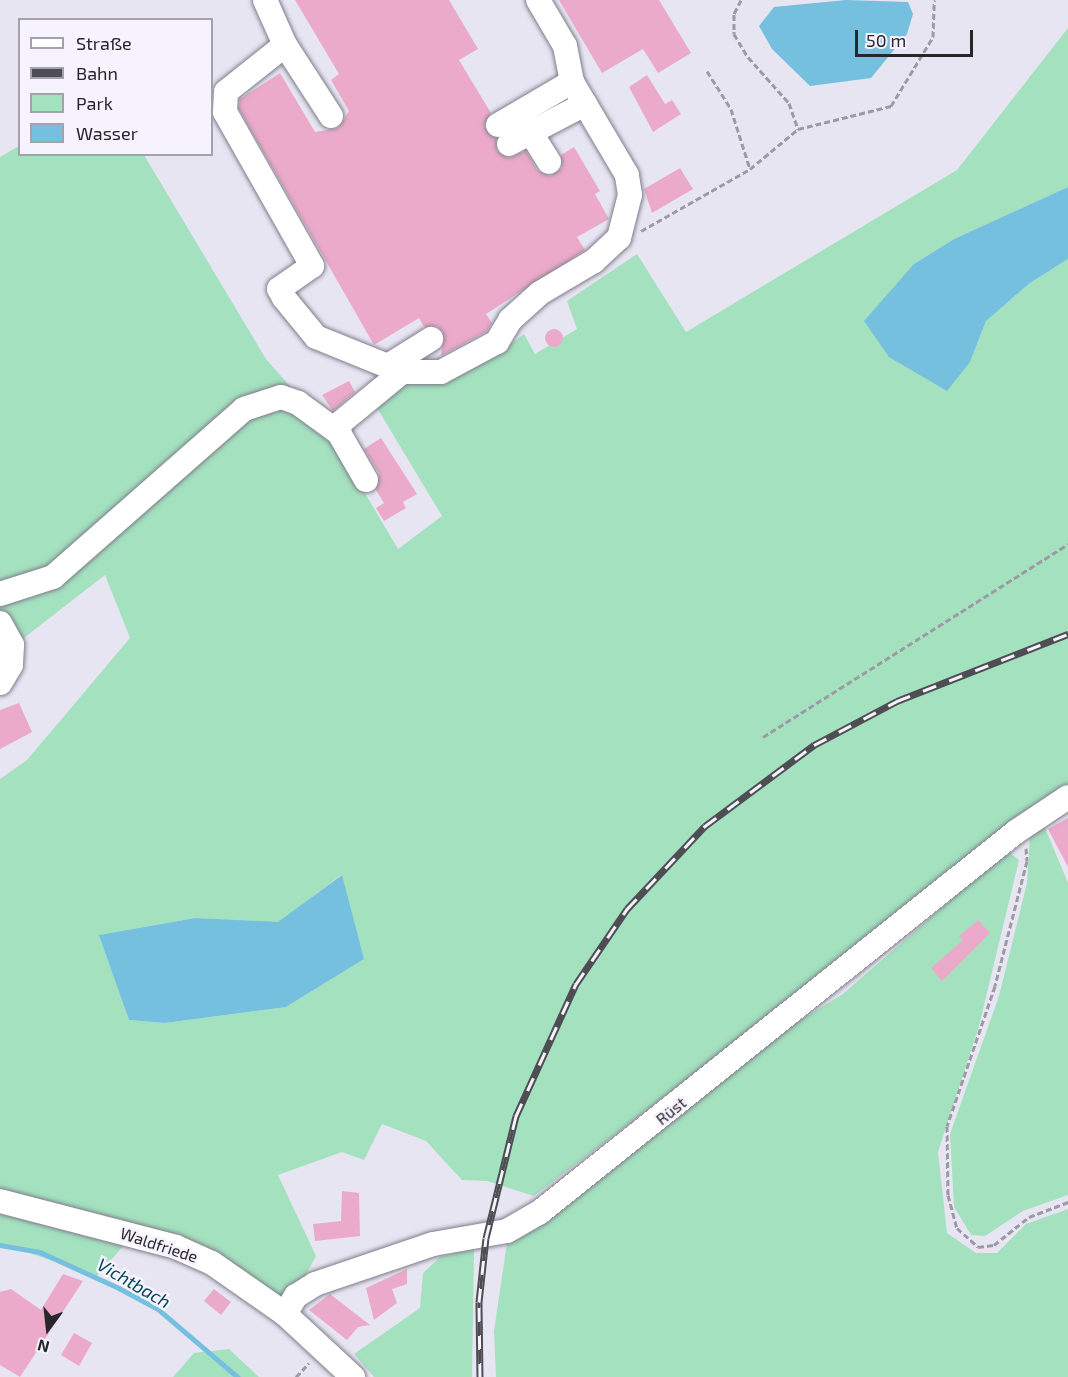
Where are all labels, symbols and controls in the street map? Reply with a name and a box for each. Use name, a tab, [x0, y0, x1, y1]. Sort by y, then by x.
legend	[18, 18, 213, 156]
scale bar	[858, 18, 976, 56]
text: 50 m	[866, 29, 906, 51]
text: Straße	[76, 32, 132, 54]
text: Bahn	[76, 62, 118, 84]
text: Park	[76, 92, 113, 114]
text: Wasser	[76, 122, 138, 144]
street label: Rüst	[652, 1093, 690, 1129]
street label: Waldfriede	[118, 1223, 200, 1267]
water label: Vichtbach	[94, 1253, 174, 1313]
north arrow	[18, 1299, 78, 1359]
text: N	[35, 1336, 51, 1358]

